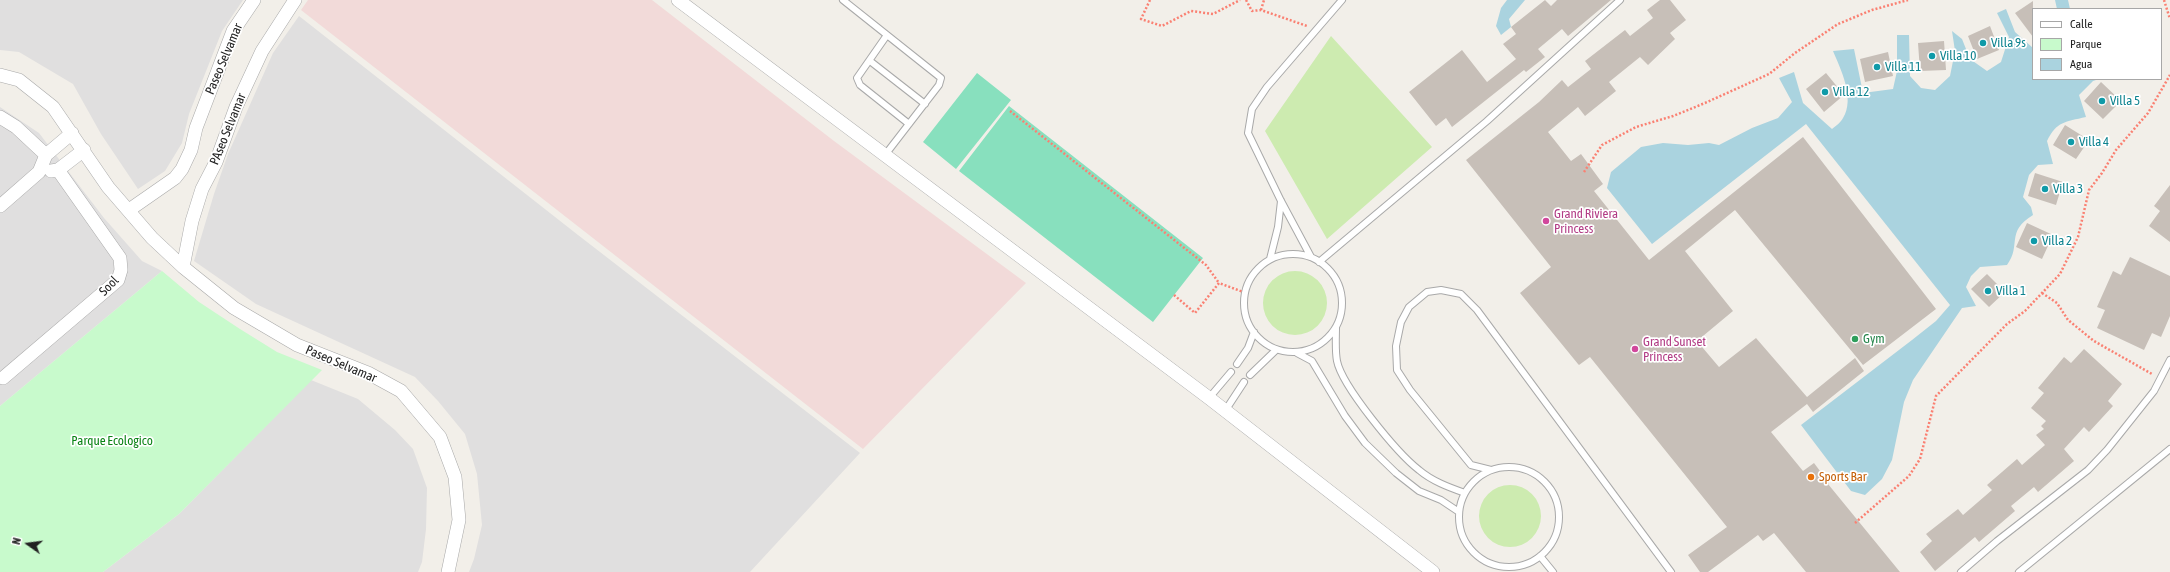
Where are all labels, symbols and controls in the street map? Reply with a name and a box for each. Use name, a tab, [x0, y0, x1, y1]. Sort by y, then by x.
legend	[2032, 8, 2162, 80]
text: Calle	[2070, 17, 2093, 31]
street label: Paseo Selvamar	[202, 21, 246, 97]
place label: Villa 9s	[1991, 35, 2026, 51]
text: Parque	[2070, 37, 2102, 51]
marker: Villa 9s	[1978, 38, 1988, 48]
place label: Villa 10	[1940, 48, 1976, 64]
marker: Villa 10	[1927, 51, 1937, 61]
text: Agua	[2070, 57, 2092, 71]
place label: Villa 11	[1885, 59, 1921, 75]
marker: Villa 11	[1872, 62, 1882, 72]
place label: Villa 12	[1833, 84, 1869, 100]
marker: Villa 12	[1820, 87, 1830, 97]
street label: PAseo Selvamar	[207, 91, 249, 167]
place label: Villa 5	[2110, 93, 2140, 109]
marker: Villa 5	[2097, 96, 2107, 106]
place label: Villa 4	[2079, 134, 2109, 150]
marker: Villa 4	[2066, 137, 2076, 147]
place label: Villa 3	[2053, 181, 2083, 197]
marker: Villa 3	[2040, 184, 2050, 194]
place label: Grand Riviera Princess	[1554, 206, 1618, 237]
marker: Grand Riviera Princess	[1541, 216, 1551, 226]
place label: Villa 2	[2042, 233, 2072, 249]
marker: Villa 2	[2029, 236, 2039, 246]
street label: Sool	[96, 273, 122, 299]
place label: Villa 1	[1996, 283, 2026, 299]
marker: Villa 1	[1983, 286, 1993, 296]
place label: Gym	[1863, 331, 1885, 347]
place label: Grand Sunset Princess	[1643, 334, 1706, 365]
marker: Gym	[1850, 334, 1860, 344]
street label: Paseo Selvamar	[303, 342, 379, 386]
marker: Grand Sunset Princess	[1630, 344, 1640, 354]
park label: Parque Ecologico	[71, 433, 153, 449]
place label: Sports Bar	[1819, 469, 1867, 485]
marker: Sports Bar	[1806, 472, 1816, 482]
north arrow	[8, 524, 48, 564]
text: N	[10, 536, 23, 546]

